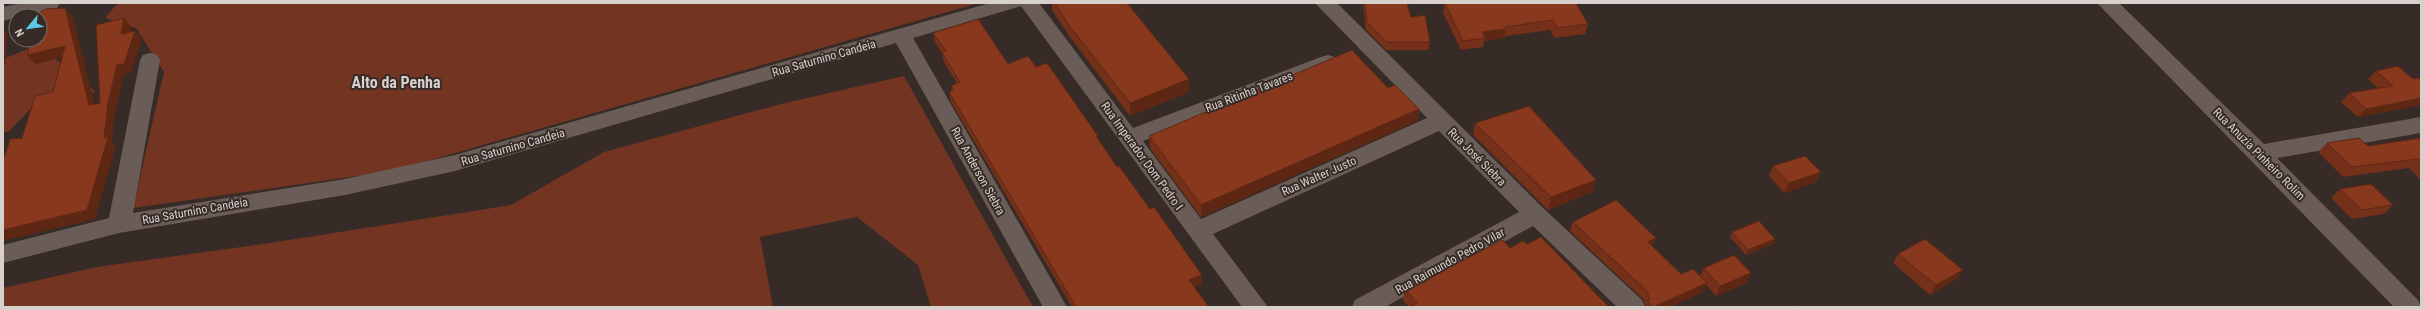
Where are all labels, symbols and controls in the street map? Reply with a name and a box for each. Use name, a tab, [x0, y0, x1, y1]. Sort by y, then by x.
north arrow	[8, 8, 48, 48]
text: N	[12, 26, 27, 39]
street label: Rua Saturnino Candeia	[771, 36, 878, 80]
street label: Rua Ritinha Tavares	[1203, 69, 1295, 115]
district label: Alto da Penha	[351, 73, 441, 92]
street label: Rua Imperador Dom Pedro I	[1098, 99, 1186, 213]
street label: Rua Anuzia Pinheiro Rolim	[2210, 105, 2308, 203]
street label: Rua Saturnino Candeia	[460, 125, 567, 169]
street label: Rua Anderson Siebra	[948, 125, 1008, 218]
street label: Rua José Siebra	[1445, 125, 1509, 189]
street label: Rua Walter Justo	[1279, 153, 1359, 199]
street label: Rua Saturnino Candeia	[141, 195, 249, 227]
street label: Rua Raimundo Pedro Vilar	[1393, 225, 1507, 297]

